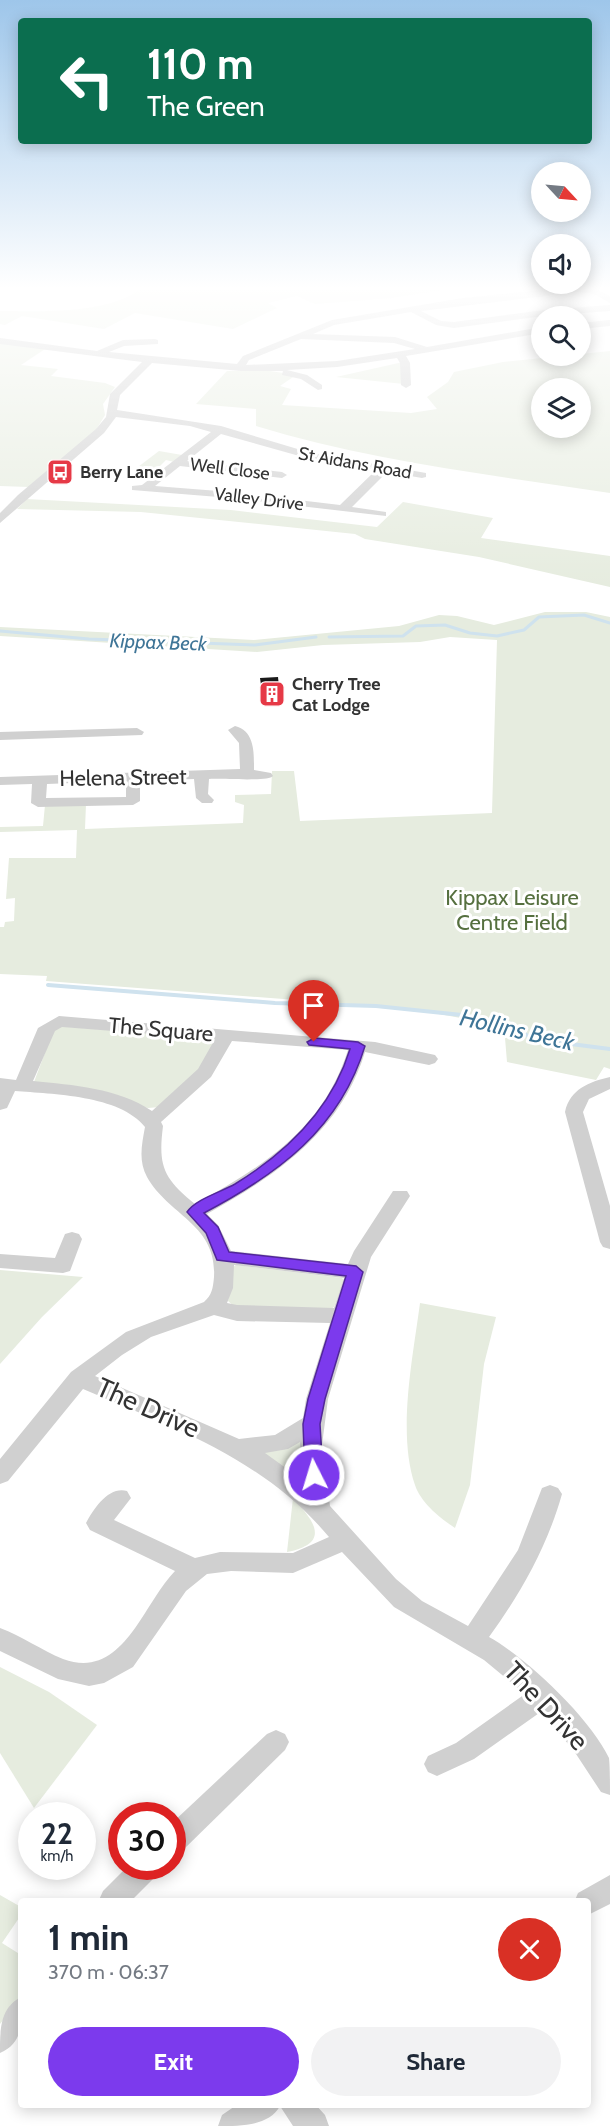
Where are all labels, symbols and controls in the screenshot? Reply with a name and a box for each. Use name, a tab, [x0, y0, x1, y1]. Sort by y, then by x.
text: 110 m	[147, 38, 254, 90]
icon: left	[48, 42, 126, 120]
text: The Green	[147, 90, 265, 123]
north arrow	[531, 162, 591, 222]
map controls	[531, 162, 591, 438]
button: sound	[531, 234, 591, 294]
button: search	[531, 306, 591, 366]
button: layers	[531, 378, 591, 438]
street label: St Aidans Road	[297, 442, 413, 484]
street label: Well Close	[189, 453, 271, 485]
bus stop icon: Berry Lane	[45, 457, 75, 487]
place label: Berry Lane	[80, 461, 163, 483]
street label: Valley Drive	[213, 483, 305, 515]
water label: Kippax Beck	[109, 628, 208, 656]
place label: Cherry Tree Cat Lodge	[292, 673, 381, 716]
building icon: Cherry Tree Cat Lodge	[257, 679, 287, 709]
street label: Helena Street	[59, 763, 187, 792]
park label: Kippax Leisure Centre Field	[445, 884, 579, 936]
pin	[288, 980, 339, 1042]
icon: arrive	[297, 989, 330, 1022]
water label: Hollins Beck	[457, 1002, 578, 1057]
street label: The Square	[108, 1011, 214, 1048]
street label: The Drive	[92, 1370, 205, 1445]
position arrow	[282, 1443, 346, 1507]
street label: The Drive	[497, 1654, 596, 1757]
speed limit sign: 30	[108, 1802, 186, 1880]
text: 22	[41, 1815, 73, 1852]
text: km/h	[41, 1847, 73, 1865]
text: 1 min	[48, 1915, 129, 1959]
button: close	[498, 1918, 561, 1981]
text: 370 m · 06:37	[48, 1960, 169, 1984]
button: Exit	[48, 2027, 299, 2096]
button: Share	[311, 2027, 561, 2096]

